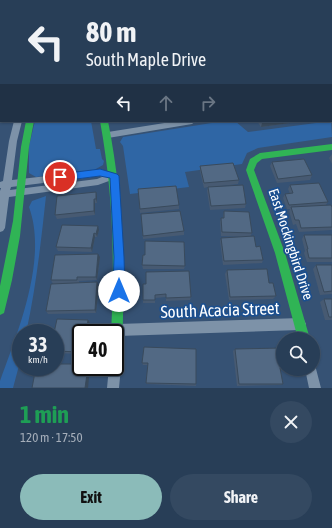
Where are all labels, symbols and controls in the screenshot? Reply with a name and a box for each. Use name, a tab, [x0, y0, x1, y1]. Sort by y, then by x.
icon: left	[20, 16, 72, 68]
text: 80 m	[86, 16, 136, 48]
text: South Maple Drive	[86, 49, 206, 70]
icon: left	[113, 92, 135, 114]
icon: ahead	[155, 92, 177, 114]
icon: right	[197, 92, 219, 114]
pin	[43, 160, 77, 194]
icon: arrive	[49, 166, 71, 188]
street label: East Mockingbird Drive	[265, 186, 317, 302]
position arrow	[98, 270, 140, 312]
street label: South Acacia Street	[160, 298, 280, 322]
speed limit sign: 40	[72, 324, 124, 376]
map controls	[276, 332, 320, 376]
button: search	[276, 332, 320, 376]
text: 33	[29, 333, 47, 356]
text: km/h	[28, 354, 48, 365]
text: 1 min	[20, 401, 69, 428]
button: close	[270, 401, 312, 443]
text: 120 m · 17:50	[20, 430, 83, 445]
button: Exit	[20, 474, 162, 520]
button: Share	[170, 474, 312, 520]

